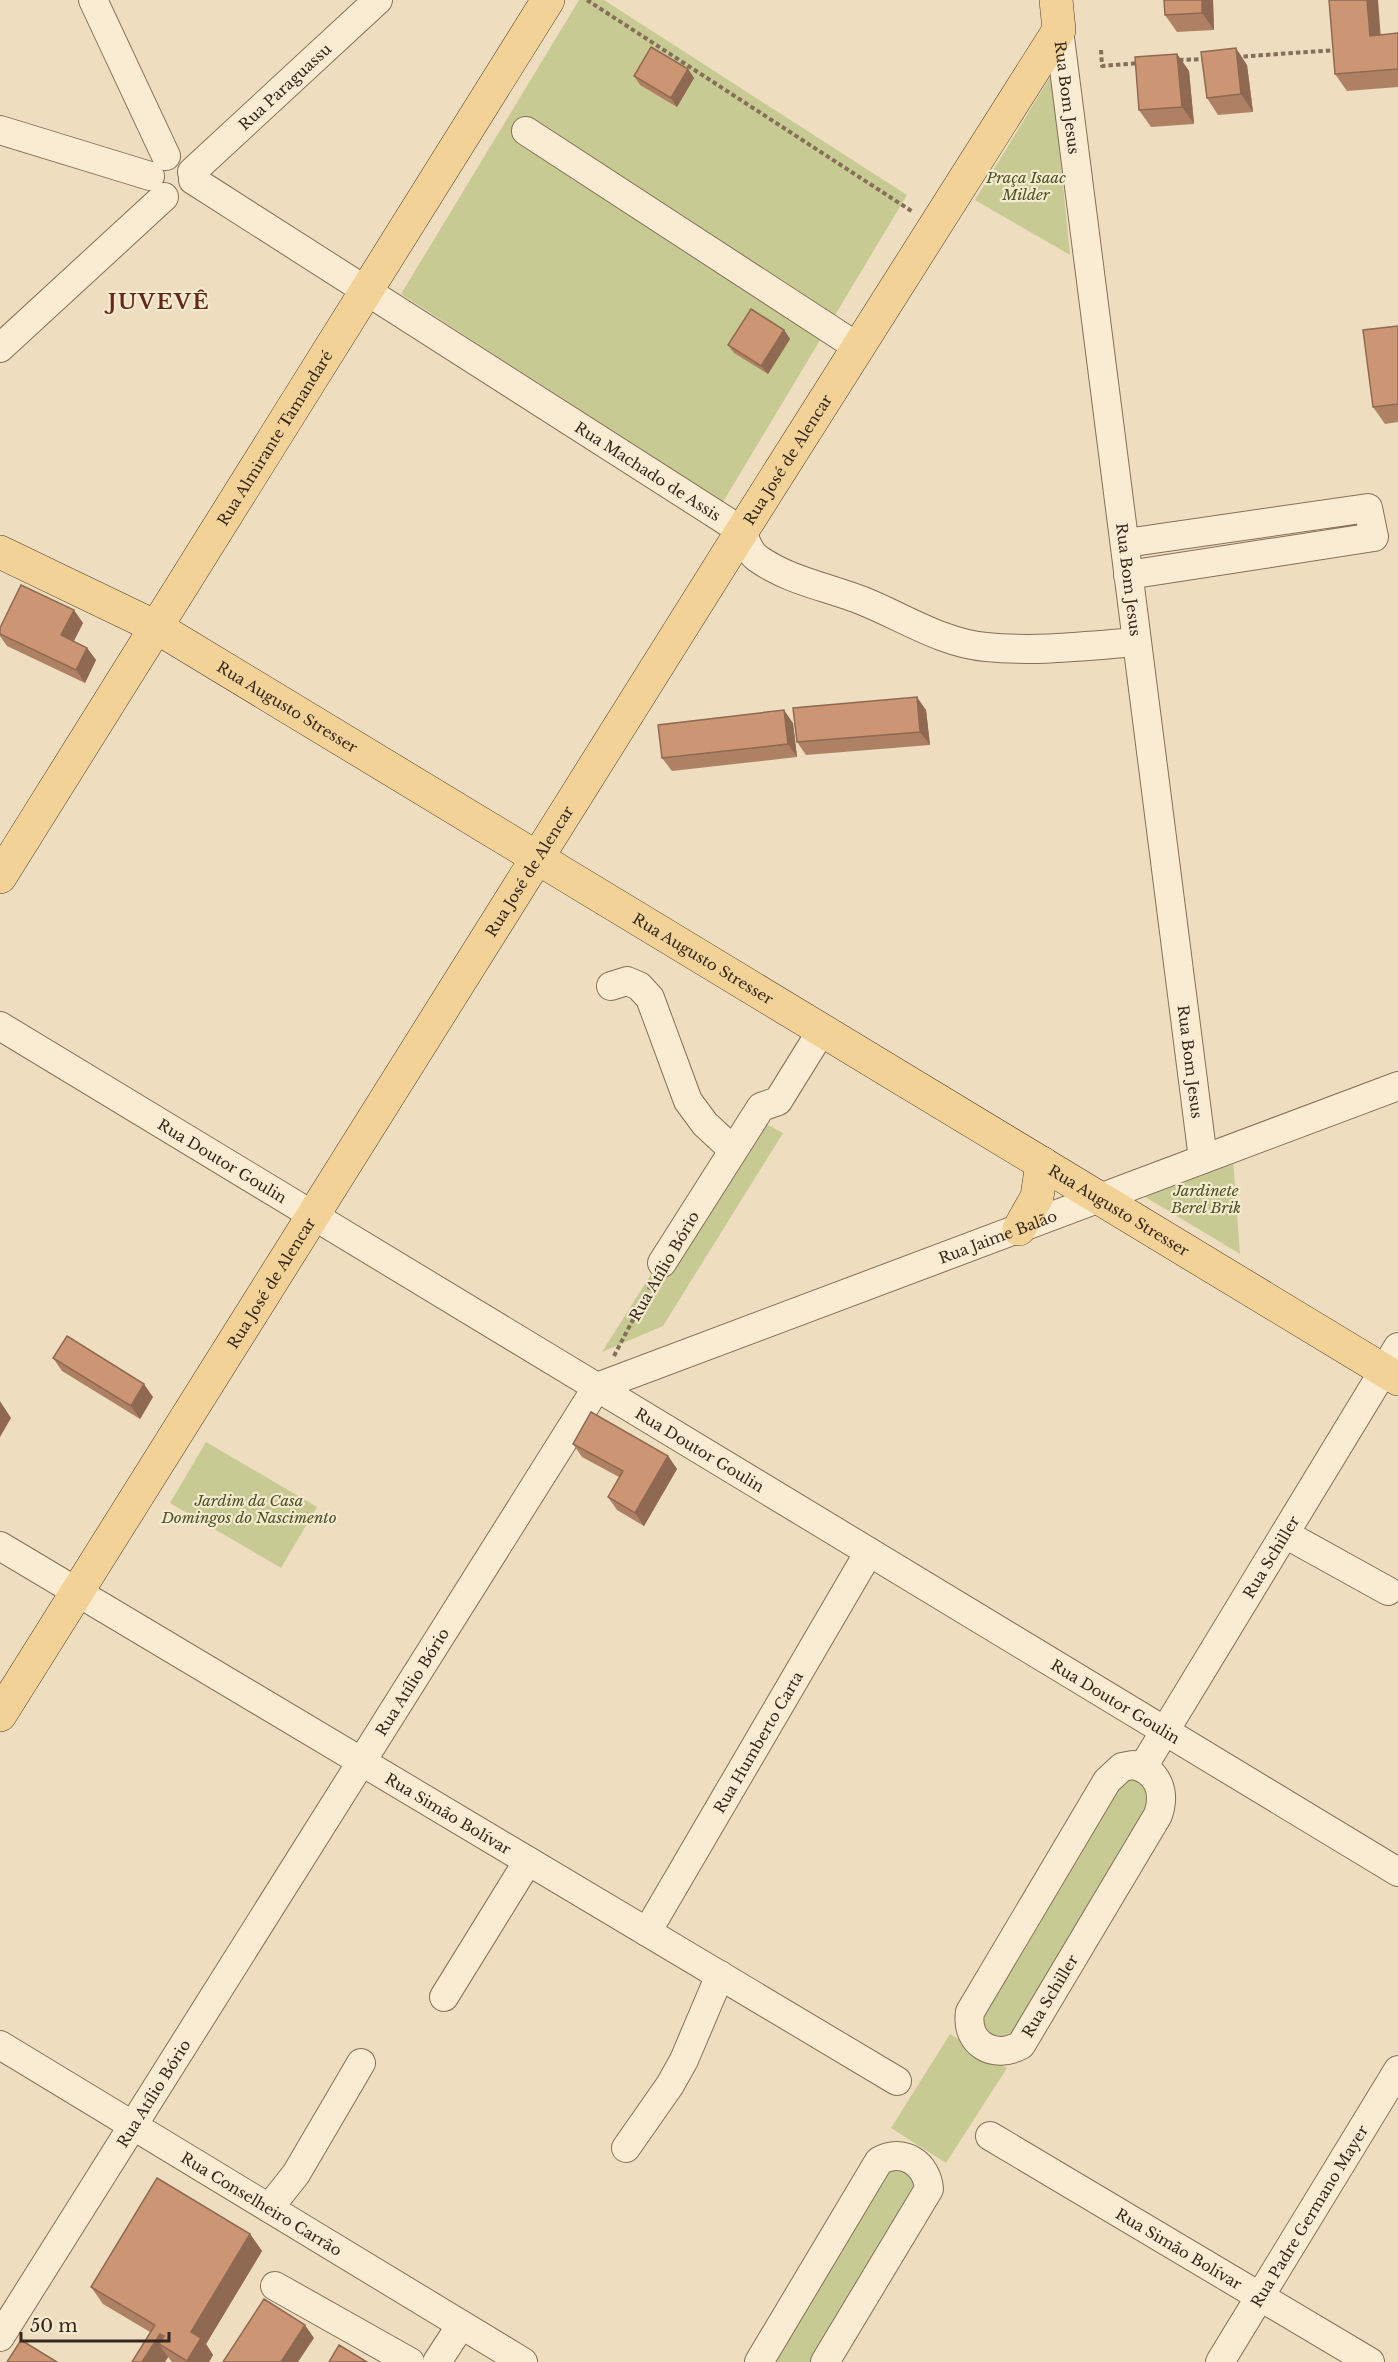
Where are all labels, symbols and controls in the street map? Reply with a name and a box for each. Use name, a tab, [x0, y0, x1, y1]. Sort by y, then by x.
street label: Rua Paraguassu	[234, 39, 335, 134]
street label: Rua Bom Jesus	[1051, 40, 1084, 155]
park label: Praça Isaac Milder	[985, 168, 1066, 204]
district label: JUVEVÊ	[104, 289, 210, 315]
street label: Rua Almirante Tamandaré	[213, 347, 336, 529]
street label: Rua José de Alencar	[739, 390, 836, 528]
street label: Rua Machado de Assis	[571, 417, 725, 525]
street label: Rua Bom Jesus	[1112, 522, 1146, 637]
street label: Rua Augusto Stresser	[214, 657, 362, 757]
street label: Rua José de Alencar	[481, 801, 577, 940]
street label: Rua Augusto Stresser	[630, 909, 778, 1009]
street label: Rua Bom Jesus	[1174, 1004, 1207, 1120]
street label: Rua Doutor Goulin	[154, 1114, 290, 1207]
street label: Rua Augusto Stresser	[1045, 1160, 1194, 1260]
park label: Jardinete Berel Brik	[1170, 1181, 1241, 1217]
street label: Rua Jaime Balão	[936, 1205, 1060, 1267]
street label: Rua Atílio Bório	[625, 1208, 703, 1324]
street label: Rua José de Alencar	[223, 1213, 319, 1352]
street label: Rua Doutor Goulin	[632, 1403, 768, 1496]
park label: Jardim da Casa Domingos do Nascimento	[160, 1491, 337, 1527]
street label: Rua Schiller	[1238, 1511, 1303, 1601]
street label: Rua Atílio Bório	[371, 1624, 453, 1739]
street label: Rua Doutor Goulin	[1048, 1655, 1184, 1747]
street label: Rua Humberto Carta	[709, 1667, 807, 1816]
street label: Rua Simão Bolívar	[382, 1768, 516, 1859]
street label: Rua Schiller	[1018, 1951, 1083, 2041]
street label: Rua Atílio Bório	[112, 2036, 194, 2151]
street label: Rua Padre Germano Mayer	[1246, 2121, 1372, 2311]
street label: Rua Conselheiro Carrão	[178, 2148, 346, 2260]
street label: Rua Simão Bolívar	[1113, 2204, 1246, 2294]
scale bar	[21, 2305, 170, 2343]
text: 50 m	[30, 2315, 78, 2337]

